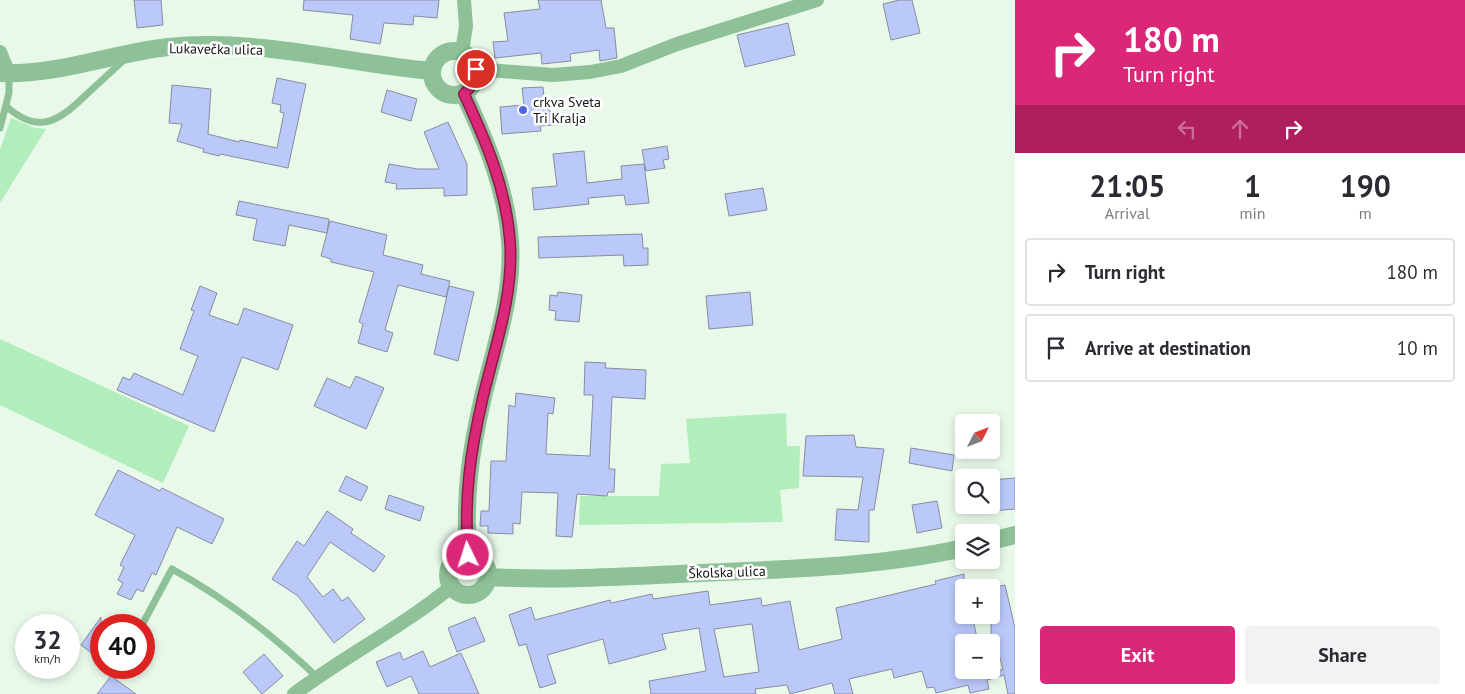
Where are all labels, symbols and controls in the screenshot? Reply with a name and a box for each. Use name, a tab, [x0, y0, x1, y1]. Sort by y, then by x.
text: 180 m	[1123, 16, 1220, 62]
icon: right	[1040, 20, 1105, 85]
street label: Lukavečka ulica	[169, 39, 263, 59]
pin	[455, 48, 497, 90]
icon: arrive	[462, 55, 490, 83]
text: Turn right	[1123, 60, 1215, 88]
place label: crkva Sveta Tri Kralja	[533, 93, 601, 127]
marker: crkva Sveta Tri Kralja	[517, 104, 529, 116]
icon: left	[1173, 115, 1201, 143]
icon: ahead	[1226, 115, 1254, 143]
icon: right	[1279, 115, 1307, 143]
text: 21:05	[1089, 166, 1165, 205]
text: 1	[1244, 166, 1261, 205]
text: 190	[1340, 166, 1391, 205]
text: Arrival	[1105, 203, 1150, 223]
text: min	[1240, 203, 1266, 223]
text: m	[1359, 203, 1372, 223]
icon: right	[1042, 258, 1070, 286]
text: Turn right	[1085, 260, 1165, 284]
text: 180 m	[1386, 260, 1438, 284]
icon: arrive	[1042, 334, 1070, 362]
text: Arrive at destination	[1085, 336, 1251, 360]
text: 10 m	[1397, 336, 1438, 360]
north arrow	[955, 414, 1000, 459]
map controls	[955, 414, 1000, 679]
button: search	[955, 469, 1000, 514]
button: layers	[955, 524, 1000, 569]
position arrow	[441, 528, 493, 580]
street label: Školska ulica	[688, 562, 766, 582]
button: +	[955, 579, 1000, 624]
speed limit sign: 40	[90, 614, 155, 679]
text: 32	[33, 624, 62, 656]
button: Exit	[1040, 626, 1235, 684]
button: Share	[1245, 626, 1440, 684]
button: −	[955, 634, 1000, 679]
text: km/h	[34, 651, 61, 666]

